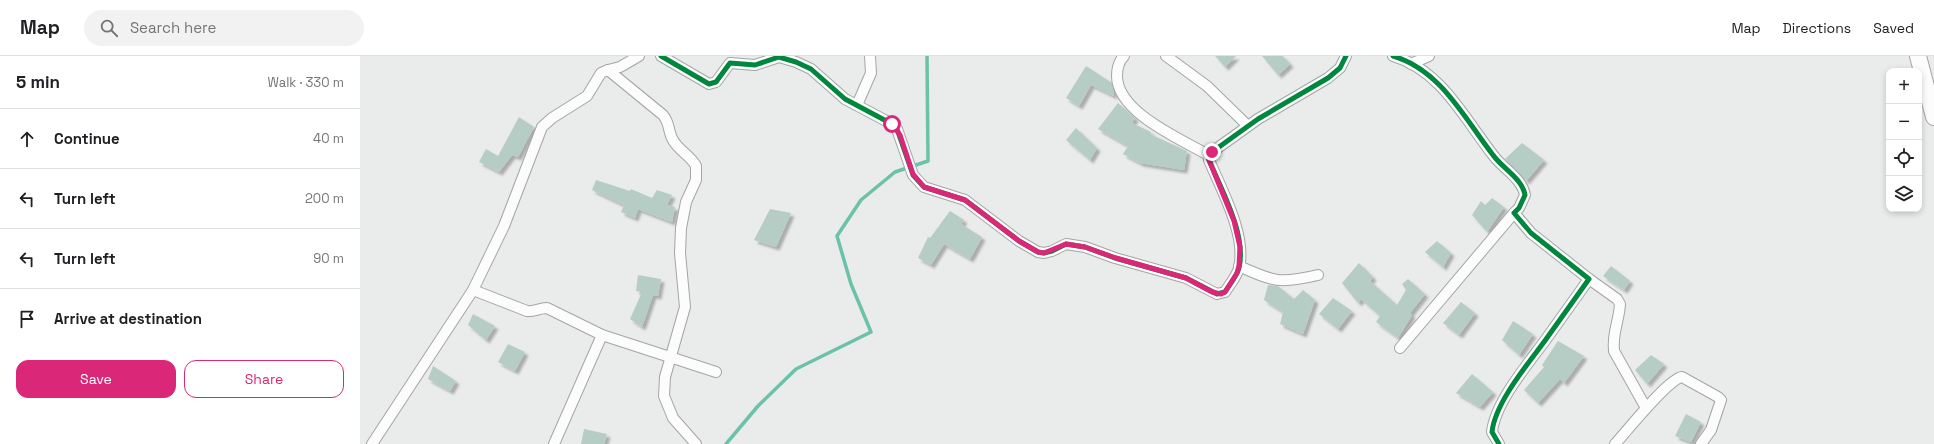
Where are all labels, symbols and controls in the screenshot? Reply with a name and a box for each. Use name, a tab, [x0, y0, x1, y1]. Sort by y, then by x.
search box	[84, 10, 364, 46]
text: Map	[20, 15, 60, 40]
icon: search	[98, 17, 120, 39]
text: Search here	[130, 18, 216, 37]
text: Map	[1731, 19, 1761, 37]
text: Directions	[1783, 19, 1851, 37]
text: Saved	[1873, 19, 1914, 37]
map controls	[1886, 68, 1922, 212]
button: +	[1886, 68, 1922, 104]
text: 5 min	[16, 71, 60, 93]
text: Walk · 330 m	[267, 74, 344, 91]
button: −	[1886, 104, 1922, 140]
route start	[883, 115, 901, 133]
icon: ahead	[16, 128, 38, 150]
text: Continue	[54, 129, 120, 148]
text: 40 m	[313, 130, 344, 147]
button: locate	[1886, 140, 1922, 176]
route end	[1203, 143, 1221, 161]
button: layers	[1886, 176, 1922, 212]
icon: left	[16, 188, 38, 210]
text: Turn left	[54, 189, 116, 208]
text: 200 m	[305, 190, 344, 207]
icon: left	[16, 248, 38, 270]
text: Turn left	[54, 249, 116, 268]
text: 90 m	[313, 250, 344, 267]
icon: arrive	[16, 308, 38, 330]
text: Arrive at destination	[54, 309, 202, 328]
button: Save	[16, 360, 176, 398]
button: Share	[184, 360, 344, 398]

